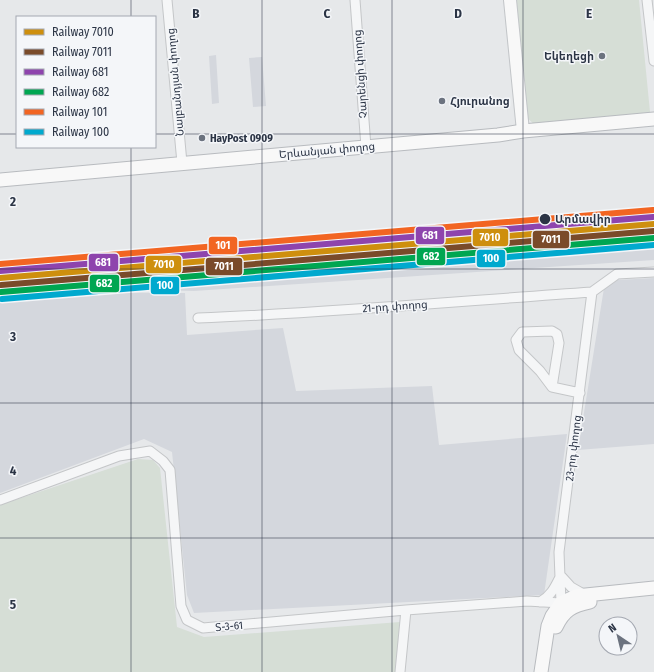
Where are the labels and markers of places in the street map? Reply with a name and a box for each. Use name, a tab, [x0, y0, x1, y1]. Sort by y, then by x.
place label: Եկեղեցի	[544, 50, 594, 63]
marker: Եկեղեցի	[597, 51, 607, 61]
place label: Հյուրանոց	[450, 95, 510, 108]
marker: Հյուրանոց	[437, 96, 447, 106]
place label: HayPost 0909	[210, 132, 273, 145]
marker: HayPost 0909	[197, 133, 207, 143]
marker: Արմավիր	[538, 212, 552, 226]
place label: Արմավիր	[555, 213, 611, 226]

